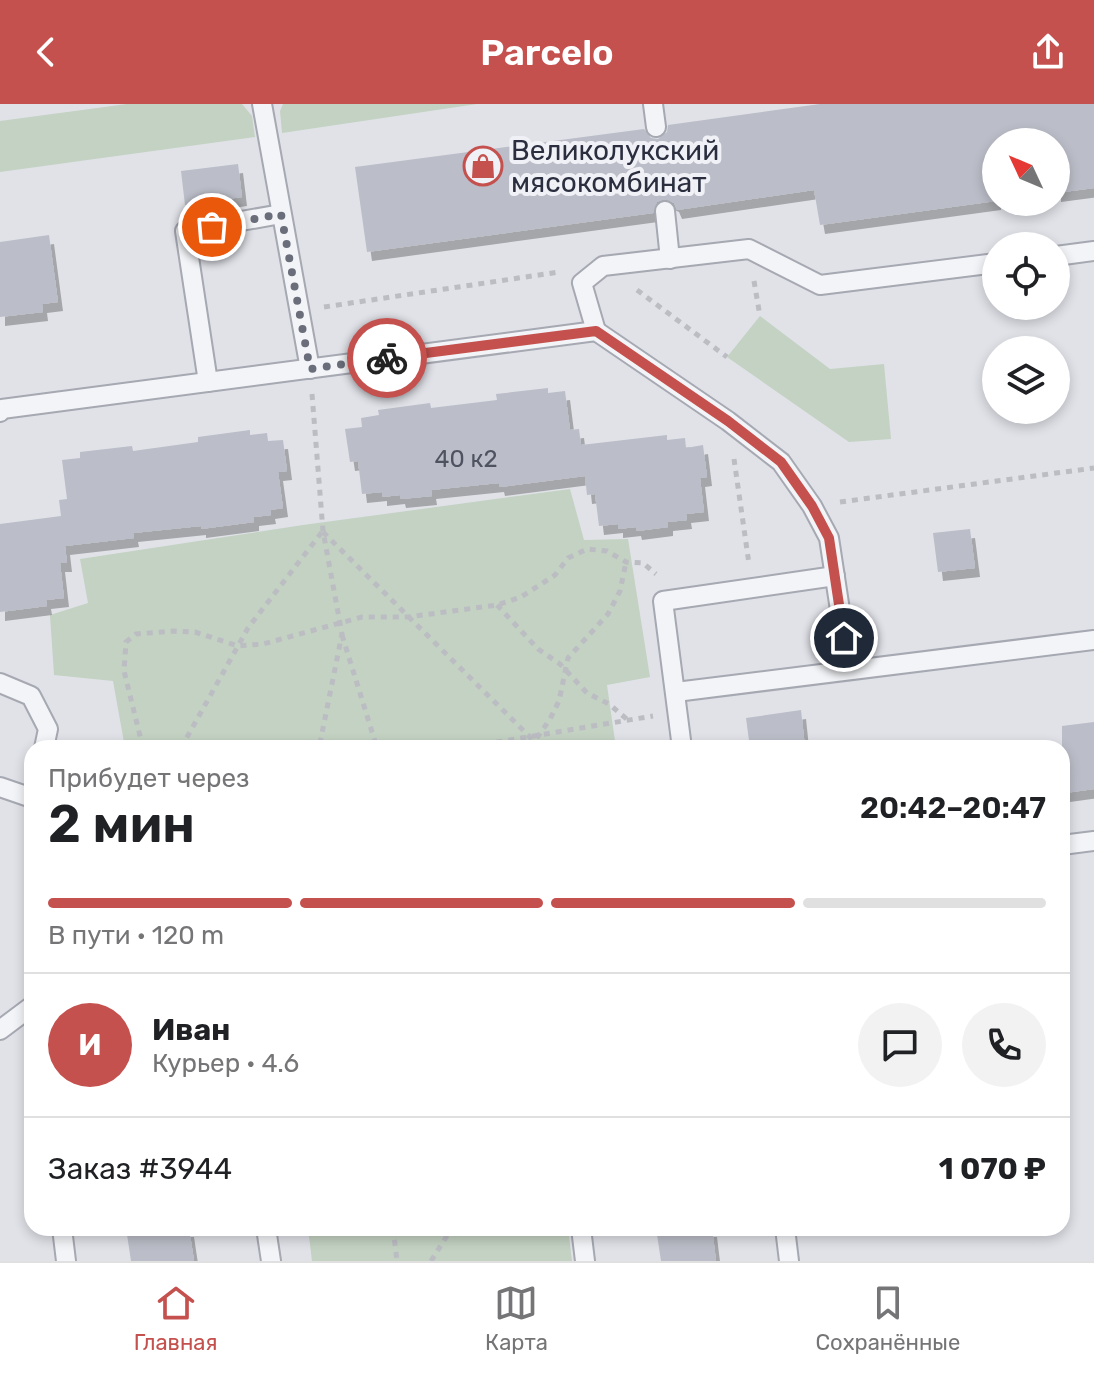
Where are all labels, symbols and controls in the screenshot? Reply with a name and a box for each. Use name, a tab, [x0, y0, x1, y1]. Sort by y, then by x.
icon: back	[24, 30, 68, 74]
icon: share	[1026, 30, 1070, 74]
text: Parcelo	[480, 31, 614, 74]
north arrow	[982, 128, 1070, 216]
map controls	[982, 128, 1070, 424]
place label: Великолукский мясокомбинат	[511, 134, 719, 199]
shop icon: Великолукский мясокомбинат	[462, 145, 504, 187]
pin	[178, 193, 246, 261]
icon: bag	[190, 205, 234, 249]
button: locate	[982, 232, 1070, 320]
courier	[347, 318, 427, 398]
icon: bike	[365, 336, 409, 380]
button: layers	[982, 336, 1070, 424]
house number: 40 к2	[435, 445, 497, 473]
pin	[810, 604, 878, 672]
icon: home	[822, 616, 866, 660]
text: Прибудет через	[48, 763, 249, 794]
text: 20:42–20:47	[860, 790, 1046, 826]
text: 2 мин	[48, 793, 195, 855]
text: В пути · 120 m	[48, 920, 224, 951]
button: chat	[858, 1003, 942, 1087]
button: phone	[962, 1003, 1046, 1087]
text: Иван	[152, 1012, 230, 1048]
text: И	[78, 1027, 102, 1063]
text: Курьер · 4.6	[152, 1048, 299, 1079]
text: Заказ #3944	[48, 1151, 232, 1187]
text: 1 070 ₽	[939, 1151, 1046, 1187]
tab: Главная	[134, 1281, 217, 1356]
tab: Карта	[485, 1281, 548, 1356]
tab: Сохранённые	[815, 1281, 960, 1356]

